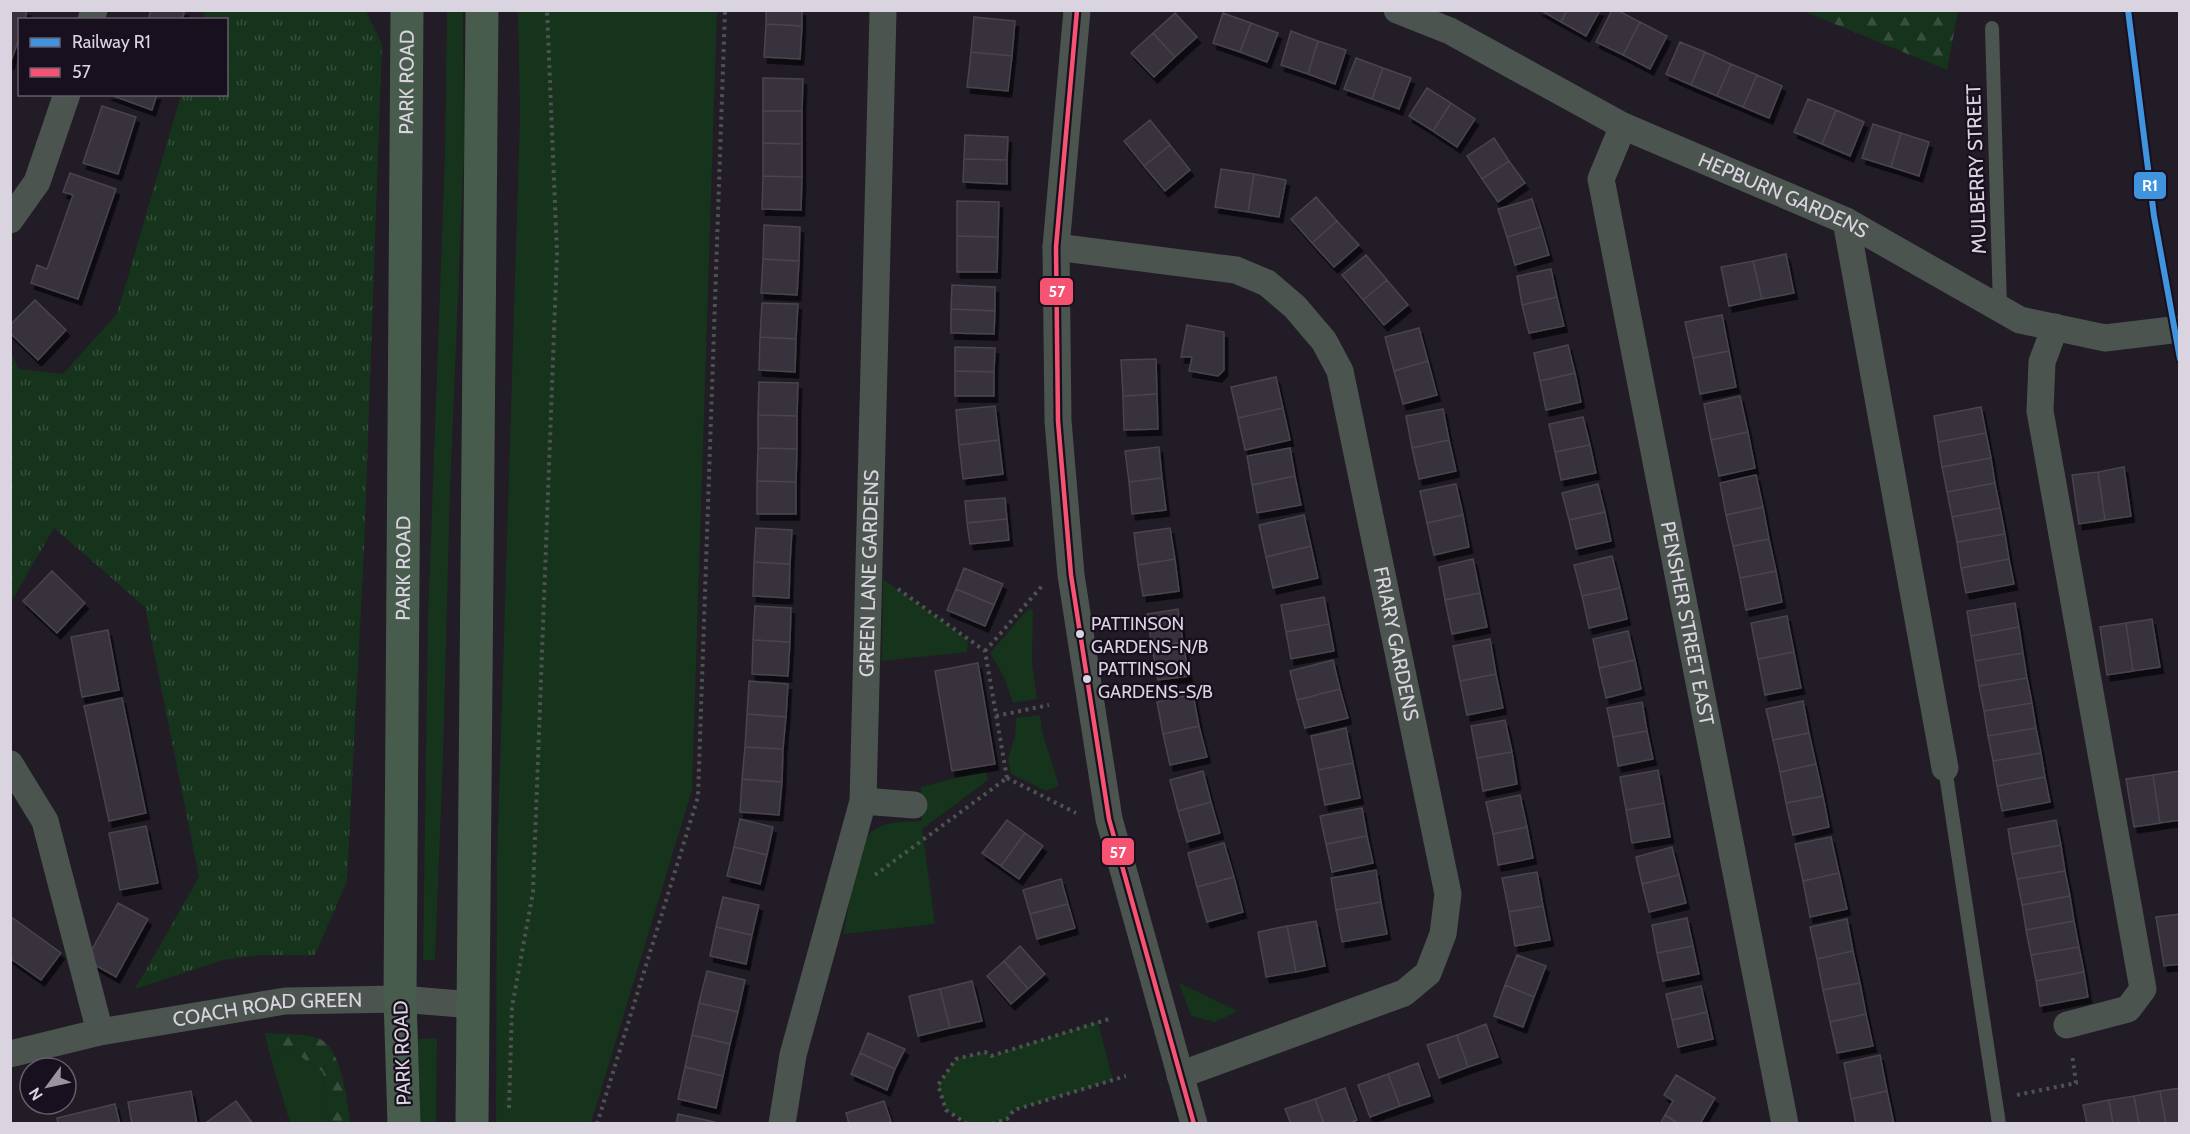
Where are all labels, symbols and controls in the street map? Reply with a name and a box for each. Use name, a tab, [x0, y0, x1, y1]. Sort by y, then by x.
legend	[18, 18, 228, 96]
street label: PARK ROAD	[394, 30, 419, 135]
text: Railway R1	[72, 31, 151, 53]
text: 57	[72, 61, 91, 83]
street label: MULBERRY STREET	[1961, 83, 1991, 255]
street label: HEPBURN GARDENS	[1695, 148, 1873, 243]
line badge: R1	[2133, 171, 2167, 200]
text: R1	[2142, 176, 2158, 195]
line badge: 57	[1039, 277, 1074, 306]
text: 57	[1049, 282, 1066, 301]
street label: GREEN LANE GARDENS	[854, 469, 883, 677]
street label: PARK ROAD	[391, 515, 415, 621]
street label: PENSHER STREET EAST	[1656, 519, 1719, 728]
street label: FRIARY GARDENS	[1369, 564, 1424, 723]
place label: PATTINSON GARDENS-N/B	[1091, 613, 1208, 658]
marker: PATTINSON GARDENS-N/B	[1074, 628, 1086, 640]
place label: PATTINSON GARDENS-S/B	[1098, 658, 1213, 703]
marker: PATTINSON GARDENS-S/B	[1081, 673, 1093, 685]
line badge: 57	[1101, 837, 1135, 866]
text: 57	[1110, 843, 1127, 862]
street label: COACH ROAD GREEN	[171, 988, 362, 1032]
street label: PARK ROAD	[388, 1000, 416, 1106]
north arrow	[18, 1056, 78, 1116]
text: N	[25, 1084, 47, 1104]

